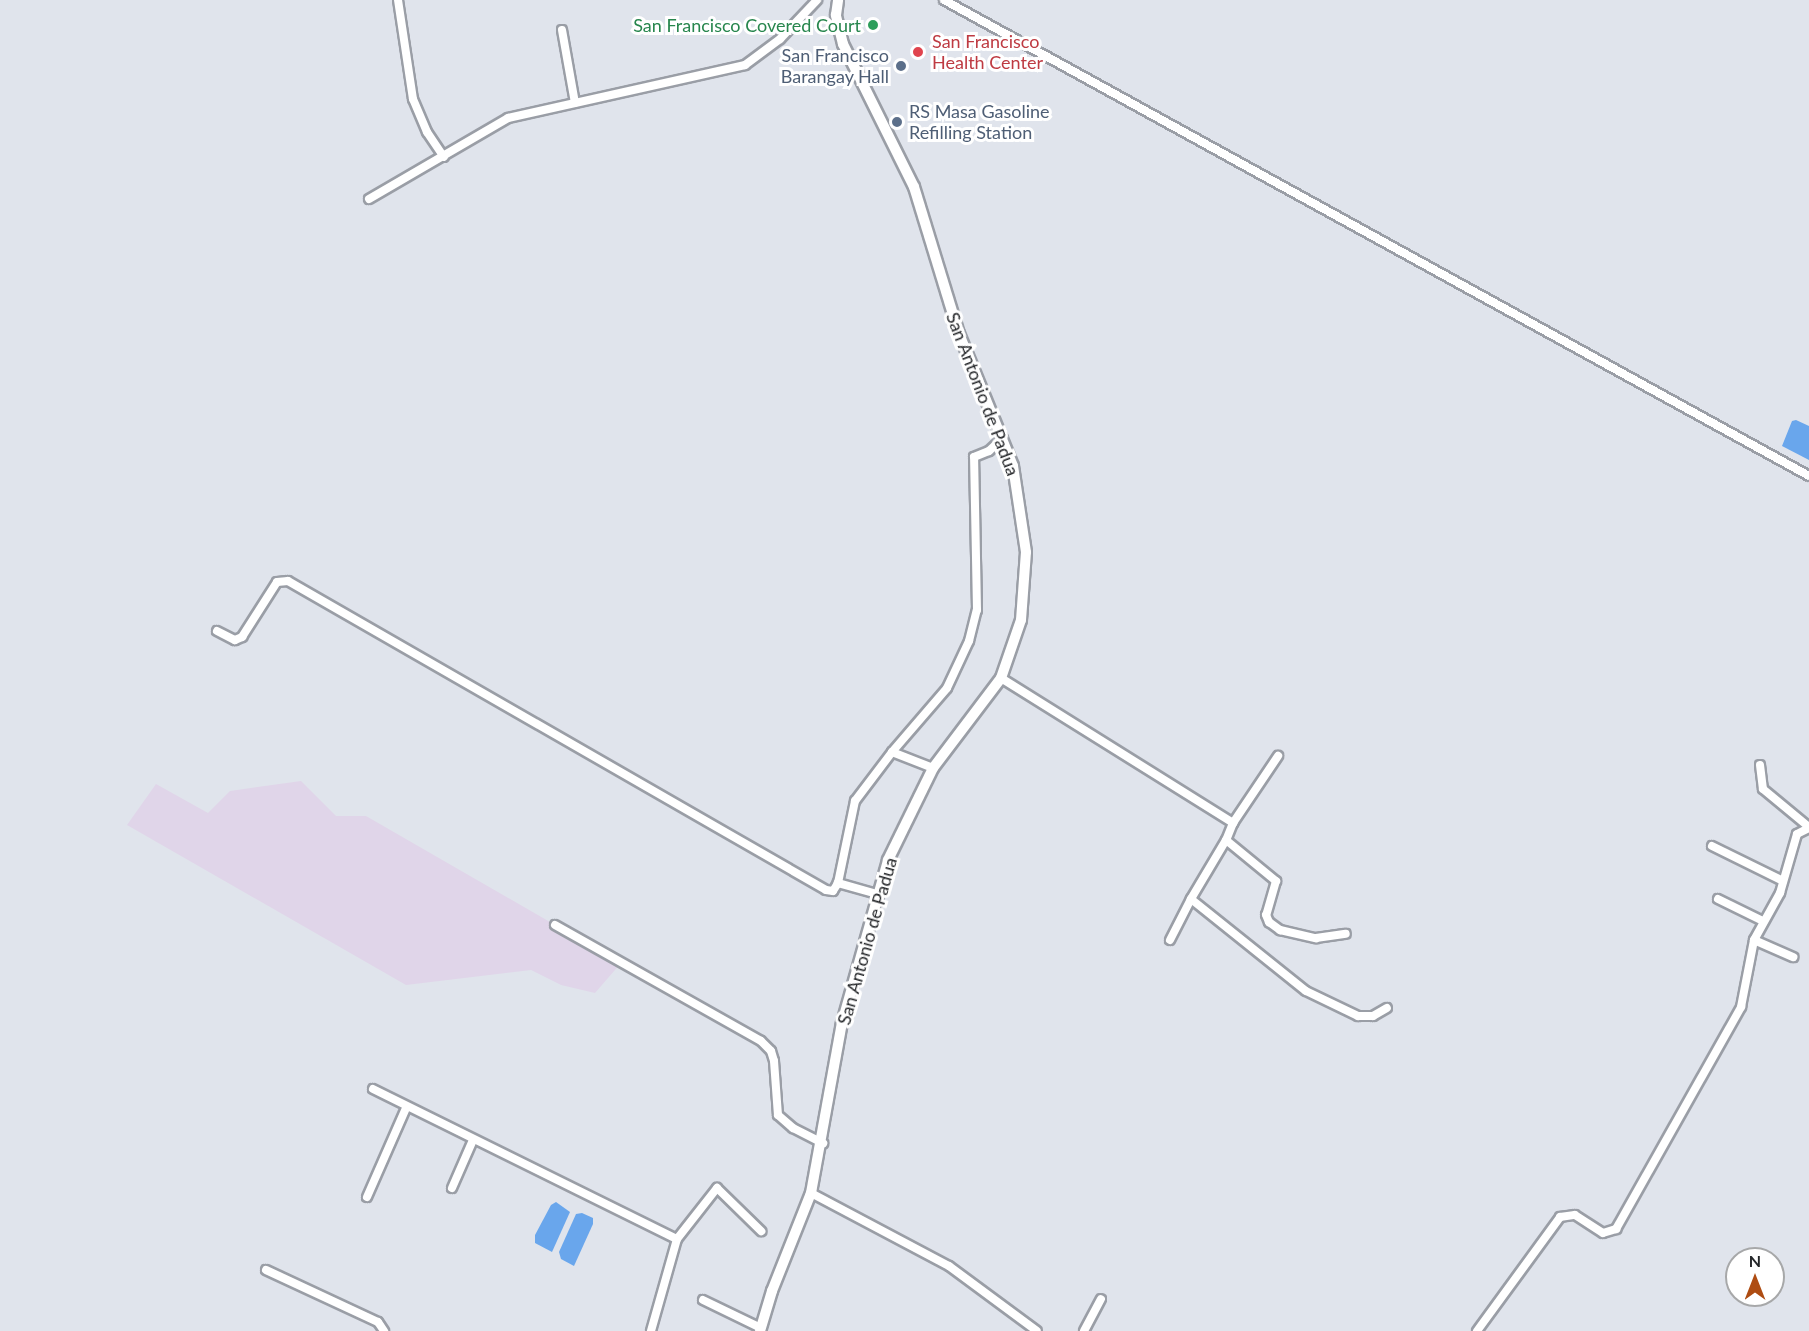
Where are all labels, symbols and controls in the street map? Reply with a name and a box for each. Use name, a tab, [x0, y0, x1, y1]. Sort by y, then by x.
place label: San Francisco Covered Court	[633, 14, 861, 36]
marker: San Francisco Covered Court	[866, 18, 880, 32]
place label: San Francisco Health Center	[932, 31, 1043, 74]
marker: San Francisco Health Center	[909, 43, 927, 61]
place label: San Francisco Barangay Hall	[780, 45, 889, 88]
marker: San Francisco Barangay Hall	[894, 59, 908, 73]
place label: RS Masa Gasoline Refilling Station	[909, 101, 1050, 144]
marker: RS Masa Gasoline Refilling Station	[890, 115, 904, 129]
street label: San Antonio de Padua	[942, 309, 1024, 479]
street label: San Antonio de Padua	[833, 854, 901, 1028]
north arrow	[1725, 1247, 1785, 1307]
text: N	[1749, 1251, 1761, 1270]

